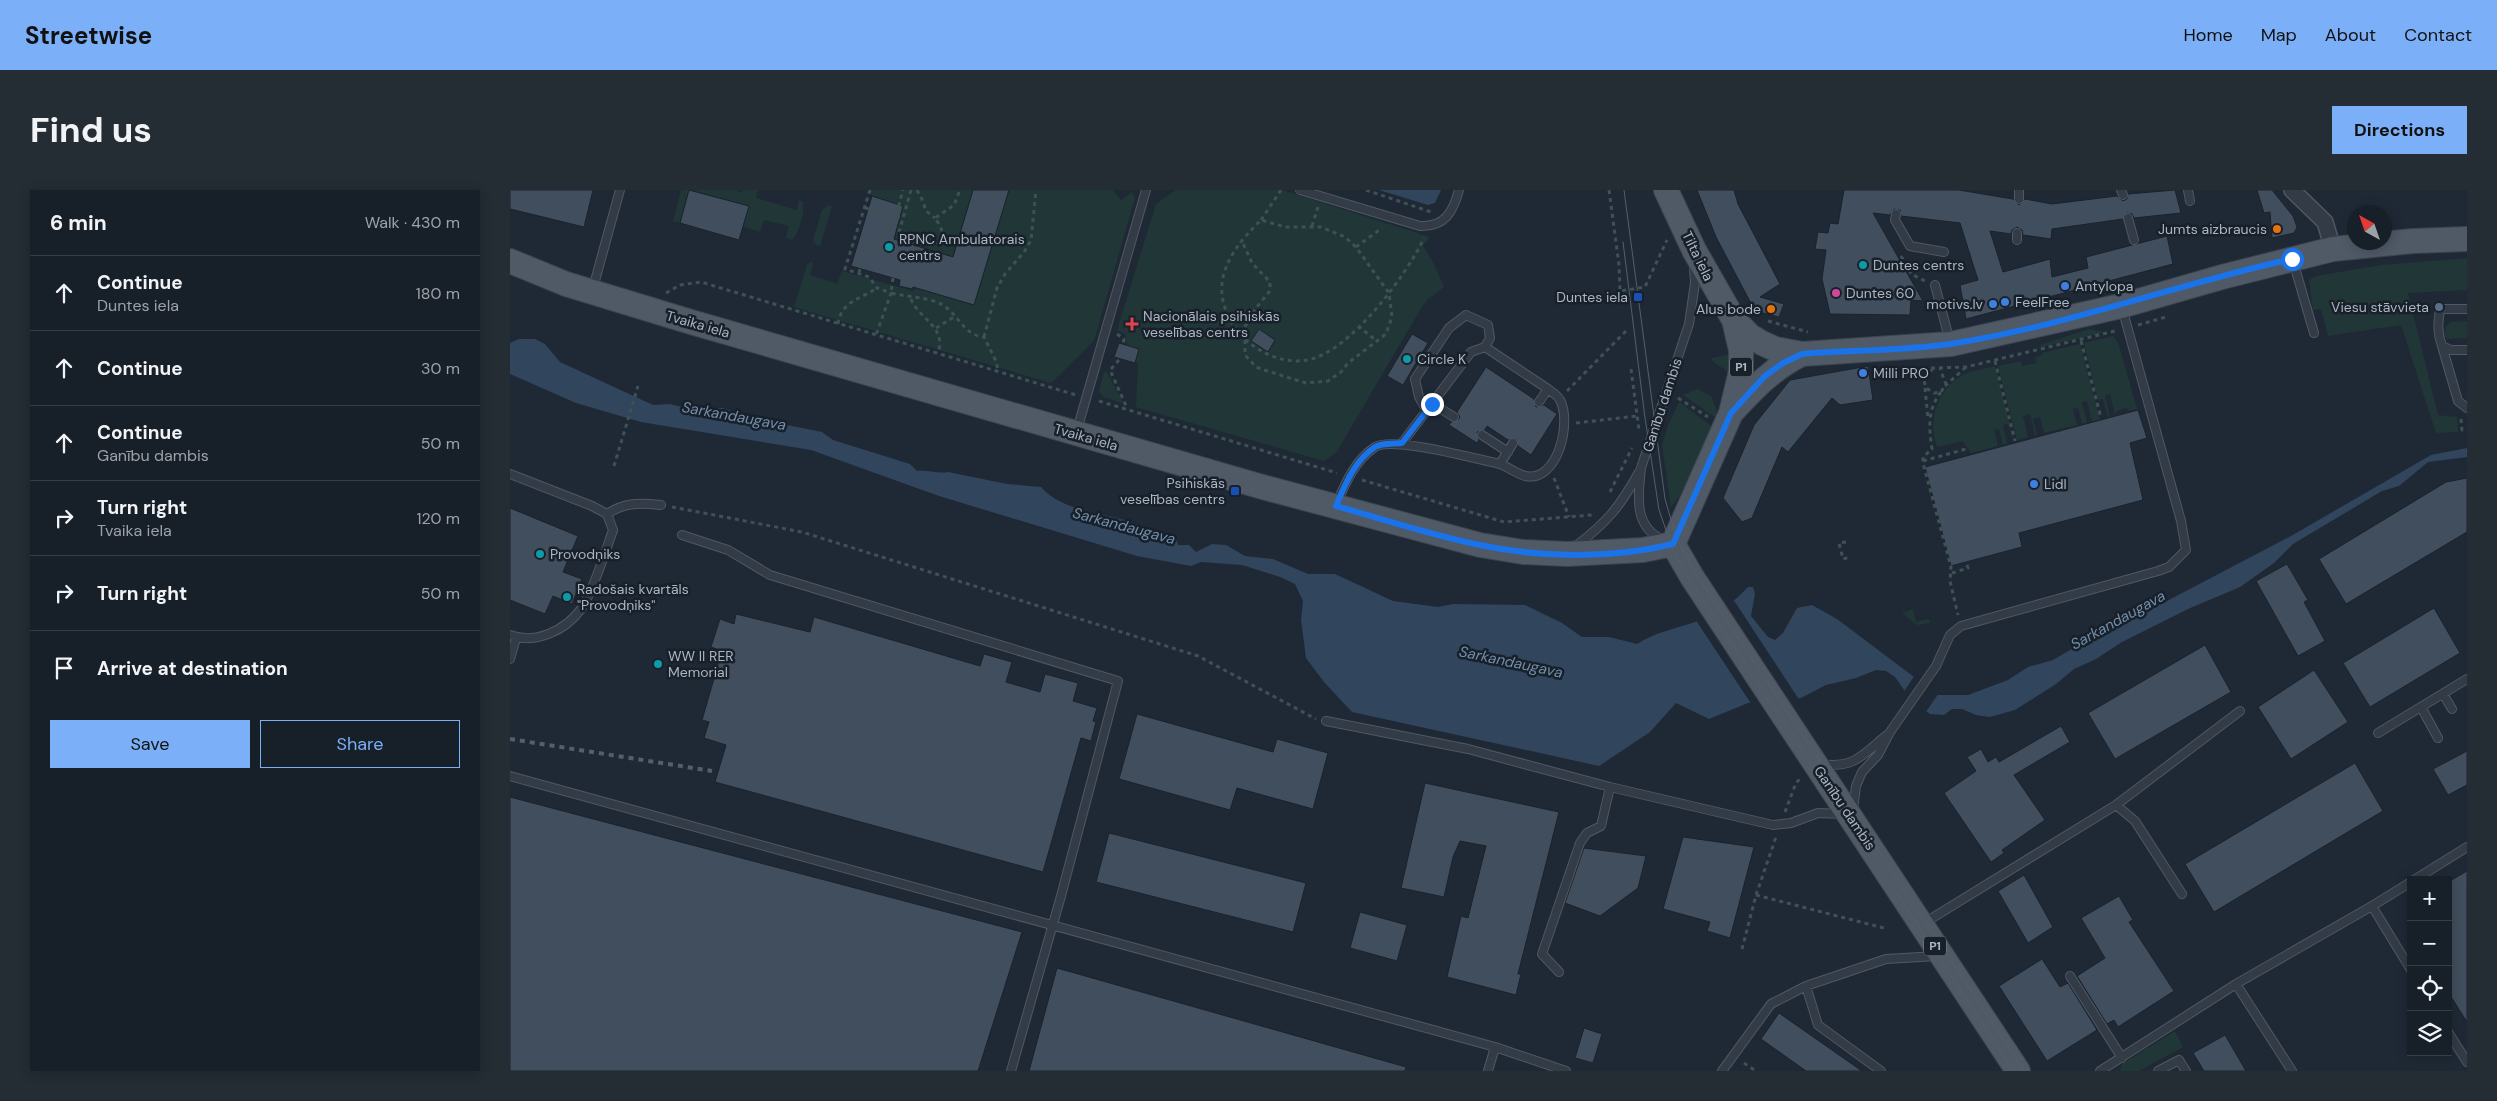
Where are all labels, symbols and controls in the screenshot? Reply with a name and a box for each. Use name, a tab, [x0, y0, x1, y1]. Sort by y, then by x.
text: Streetwise	[25, 20, 152, 51]
text: Home	[2183, 23, 2233, 47]
text: Map	[2261, 23, 2297, 47]
text: About	[2325, 23, 2376, 47]
text: Contact	[2404, 23, 2472, 47]
button: Directions	[2332, 106, 2467, 154]
text: Find us	[30, 107, 152, 153]
north arrow	[2347, 205, 2392, 250]
text: 6 min	[50, 209, 107, 237]
text: Walk · 430 m	[365, 212, 460, 233]
place label: Jumts aizbraucis	[2158, 220, 2267, 238]
marker: Jumts aizbraucis	[2271, 223, 2283, 235]
street label: Tilta iela	[1678, 228, 1718, 284]
place label: RPNC Ambulatorais centrs	[899, 230, 1025, 264]
marker: RPNC Ambulatorais centrs	[883, 241, 895, 253]
route start	[2281, 248, 2304, 271]
place label: Duntes centrs	[1873, 256, 1964, 274]
marker: Duntes centrs	[1857, 259, 1869, 271]
text: Continue	[97, 270, 183, 295]
place label: Antylopa	[2075, 277, 2133, 295]
icon: ahead	[50, 279, 78, 307]
marker: Antylopa	[2059, 280, 2071, 292]
text: 180 m	[416, 283, 460, 304]
place label: Duntes 60	[1846, 284, 1914, 302]
marker: Duntes 60	[1830, 287, 1842, 299]
place label: Duntes iela	[1556, 288, 1628, 306]
marker: Duntes iela	[1632, 291, 1644, 303]
place label: FeelFree	[2015, 293, 2070, 311]
text: Duntes iela	[97, 295, 179, 316]
place label: motivs.lv	[1926, 295, 1984, 313]
marker: FeelFree	[1999, 296, 2011, 308]
marker: motivs.lv	[1987, 298, 1999, 310]
place label: Viesu stāvvieta	[2331, 298, 2429, 316]
place label: Alus bode	[1696, 300, 1761, 318]
marker: Viesu stāvvieta	[2433, 301, 2445, 313]
marker: Alus bode	[1765, 303, 1777, 315]
street label: Tvaika iela	[664, 306, 732, 342]
place label: Nacionālais psihiskās veselības centrs	[1143, 307, 1280, 341]
marker: Nacionālais psihiskās veselības centrs	[1125, 317, 1139, 331]
place label: Circle K	[1417, 350, 1466, 368]
marker: Circle K	[1401, 353, 1413, 365]
icon: ahead	[50, 354, 78, 382]
text: Continue	[97, 356, 183, 381]
street label: Ganību dambis	[1638, 356, 1686, 454]
text: 30 m	[421, 358, 460, 379]
road number: P1	[1730, 358, 1752, 376]
place label: Milli PRO	[1873, 364, 1929, 382]
marker: Milli PRO	[1857, 367, 1869, 379]
route end	[1421, 393, 1444, 416]
water label: Sarkandaugava	[680, 397, 788, 435]
street label: Tvaika iela	[1052, 419, 1120, 455]
text: Continue	[97, 420, 183, 445]
icon: ahead	[50, 429, 78, 457]
text: 50 m	[421, 433, 460, 454]
text: Ganību dambis	[97, 445, 209, 466]
place label: Psihiskās veselības centrs	[1120, 474, 1225, 508]
place label: Lidl	[2044, 475, 2067, 493]
marker: Lidl	[2028, 478, 2040, 490]
marker: Psihiskās veselības centrs	[1229, 485, 1241, 497]
text: Turn right	[97, 495, 187, 520]
water label: Sarkandaugava	[1070, 503, 1178, 549]
icon: right	[50, 504, 78, 532]
text: 120 m	[416, 508, 460, 529]
text: Tvaika iela	[97, 520, 172, 541]
place label: Provodņiks	[550, 545, 620, 563]
marker: Provodņiks	[534, 548, 546, 560]
icon: right	[50, 579, 78, 607]
place label: Radošais kvartāls "Provodņiks"	[577, 580, 689, 614]
text: Turn right	[97, 581, 187, 606]
text: 50 m	[421, 583, 460, 604]
water label: Sarkandaugava	[2067, 586, 2169, 654]
marker: Radošais kvartāls "Provodņiks"	[561, 591, 573, 603]
water label: Sarkandaugava	[1457, 641, 1565, 683]
place label: WW II RER Memorial	[668, 647, 734, 681]
icon: arrive	[50, 654, 78, 682]
text: Arrive at destination	[97, 656, 288, 681]
marker: WW II RER Memorial	[652, 658, 664, 670]
button: Save	[50, 720, 250, 768]
button: Share	[260, 720, 460, 768]
street label: Ganību dambis	[1810, 762, 1880, 854]
map controls	[2407, 876, 2452, 1056]
button: +	[2407, 876, 2452, 921]
button: −	[2407, 921, 2452, 966]
road number: P1	[1924, 936, 1946, 956]
button: locate	[2407, 966, 2452, 1011]
button: layers	[2407, 1011, 2452, 1056]

